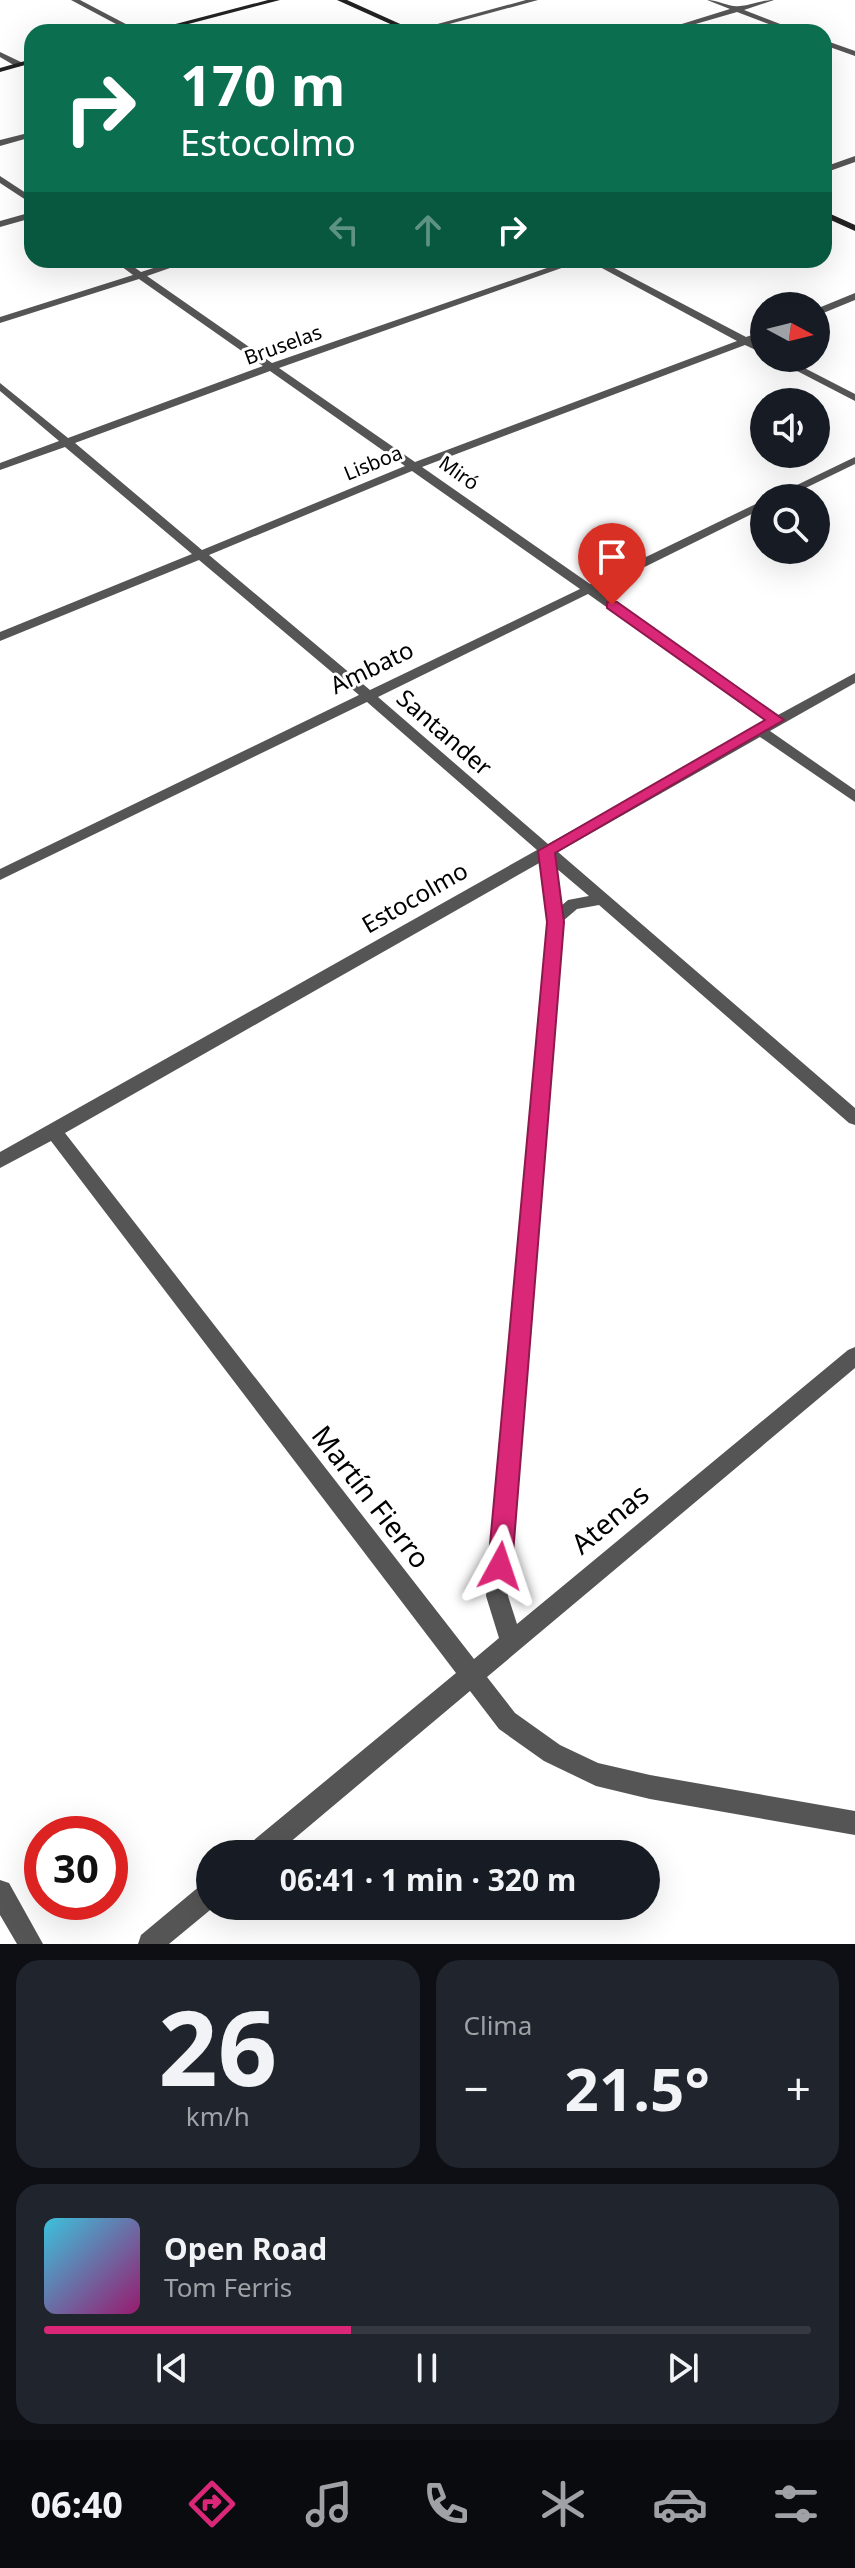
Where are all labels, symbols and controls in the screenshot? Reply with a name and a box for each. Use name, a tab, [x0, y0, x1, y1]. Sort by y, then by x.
text: 170 m	[180, 46, 345, 122]
icon: right	[48, 56, 152, 160]
text: Estocolmo	[180, 118, 356, 167]
icon: left	[322, 208, 366, 252]
icon: ahead	[406, 208, 450, 252]
icon: right	[490, 208, 534, 252]
north arrow	[750, 292, 830, 372]
map controls	[750, 292, 830, 564]
street label: Bruselas	[240, 318, 325, 371]
button: sound	[750, 388, 830, 468]
street label: Lisboa	[340, 439, 406, 486]
street label: Miró	[434, 449, 485, 496]
button: search	[750, 484, 830, 564]
pin	[578, 523, 646, 605]
icon: arrive	[590, 535, 634, 579]
street label: Ambato	[324, 632, 419, 701]
street label: Santander	[390, 681, 500, 783]
street label: Estocolmo	[355, 853, 473, 940]
street label: Martín Fierro	[304, 1417, 440, 1576]
street label: Atenas	[563, 1475, 656, 1562]
position arrow	[458, 1524, 542, 1608]
speed limit sign: 30	[24, 1816, 128, 1920]
text: 06:41 · 1 min · 320 m	[280, 1859, 576, 1900]
text: 26	[158, 1975, 277, 2116]
text: Clima	[464, 2007, 532, 2043]
text: 21.5°	[565, 2047, 710, 2129]
text: −	[464, 2058, 489, 2118]
text: +	[786, 2058, 811, 2118]
text: km/h	[186, 2098, 250, 2134]
text: Open Road	[164, 2228, 327, 2269]
text: Tom Ferris	[164, 2269, 292, 2305]
icon: previous	[150, 2346, 194, 2390]
icon: pause	[405, 2346, 449, 2390]
icon: next	[661, 2346, 705, 2390]
icon: directions	[184, 2476, 240, 2532]
icon: music	[301, 2476, 357, 2532]
icon: phone	[418, 2476, 474, 2532]
icon: climate	[535, 2476, 591, 2532]
icon: car	[652, 2476, 708, 2532]
icon: filters	[768, 2476, 824, 2532]
text: 06:40	[30, 2480, 123, 2529]

